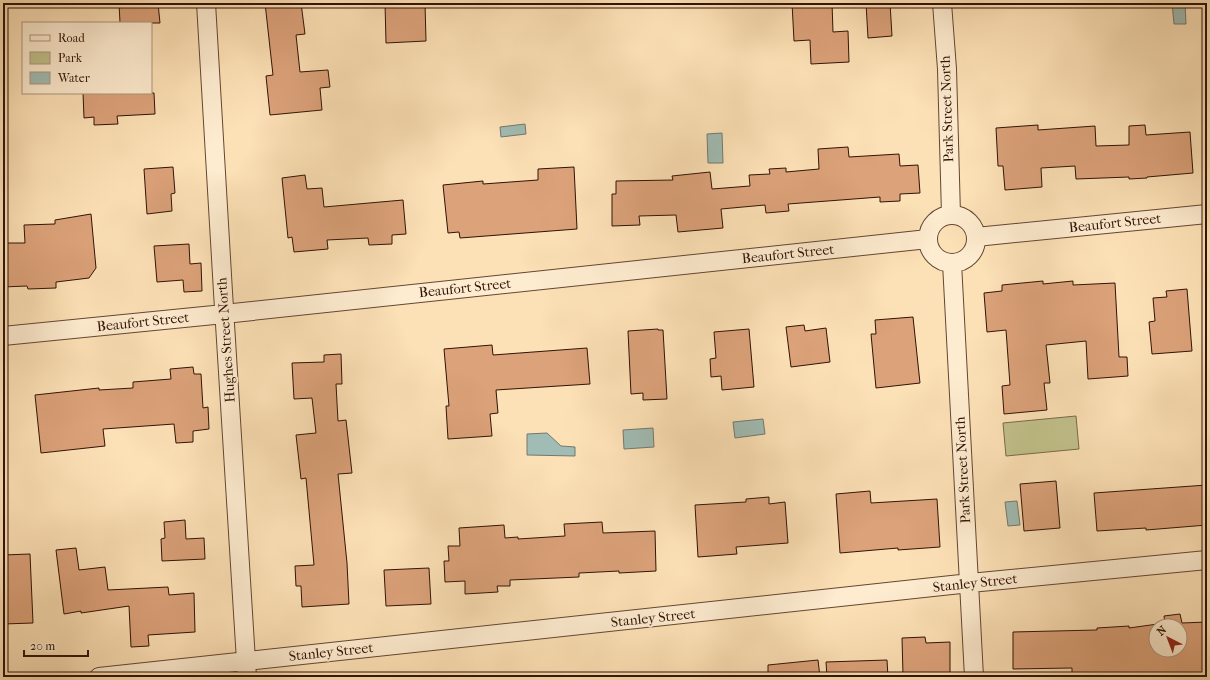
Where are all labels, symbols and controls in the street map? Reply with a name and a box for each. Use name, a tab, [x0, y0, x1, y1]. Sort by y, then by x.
legend	[22, 22, 152, 94]
text: Road	[58, 31, 85, 45]
text: Park	[58, 51, 83, 65]
street label: Park Street North	[937, 55, 957, 163]
text: Water	[57, 71, 91, 85]
street label: Beaufort Street	[1068, 210, 1162, 236]
street label: Beaufort Street	[741, 241, 835, 267]
street label: Beaufort Street	[418, 275, 512, 301]
street label: Hughes Street North	[213, 277, 239, 403]
street label: Beaufort Street	[96, 309, 190, 335]
street label: Park Street North	[952, 416, 974, 524]
street label: Stanley Street	[932, 570, 1018, 596]
street label: Stanley Street	[610, 605, 696, 631]
north arrow	[1148, 618, 1188, 658]
text: N	[1154, 623, 1170, 639]
scale bar	[24, 632, 88, 658]
text: 20 m	[30, 639, 55, 653]
street label: Stanley Street	[288, 639, 374, 665]

